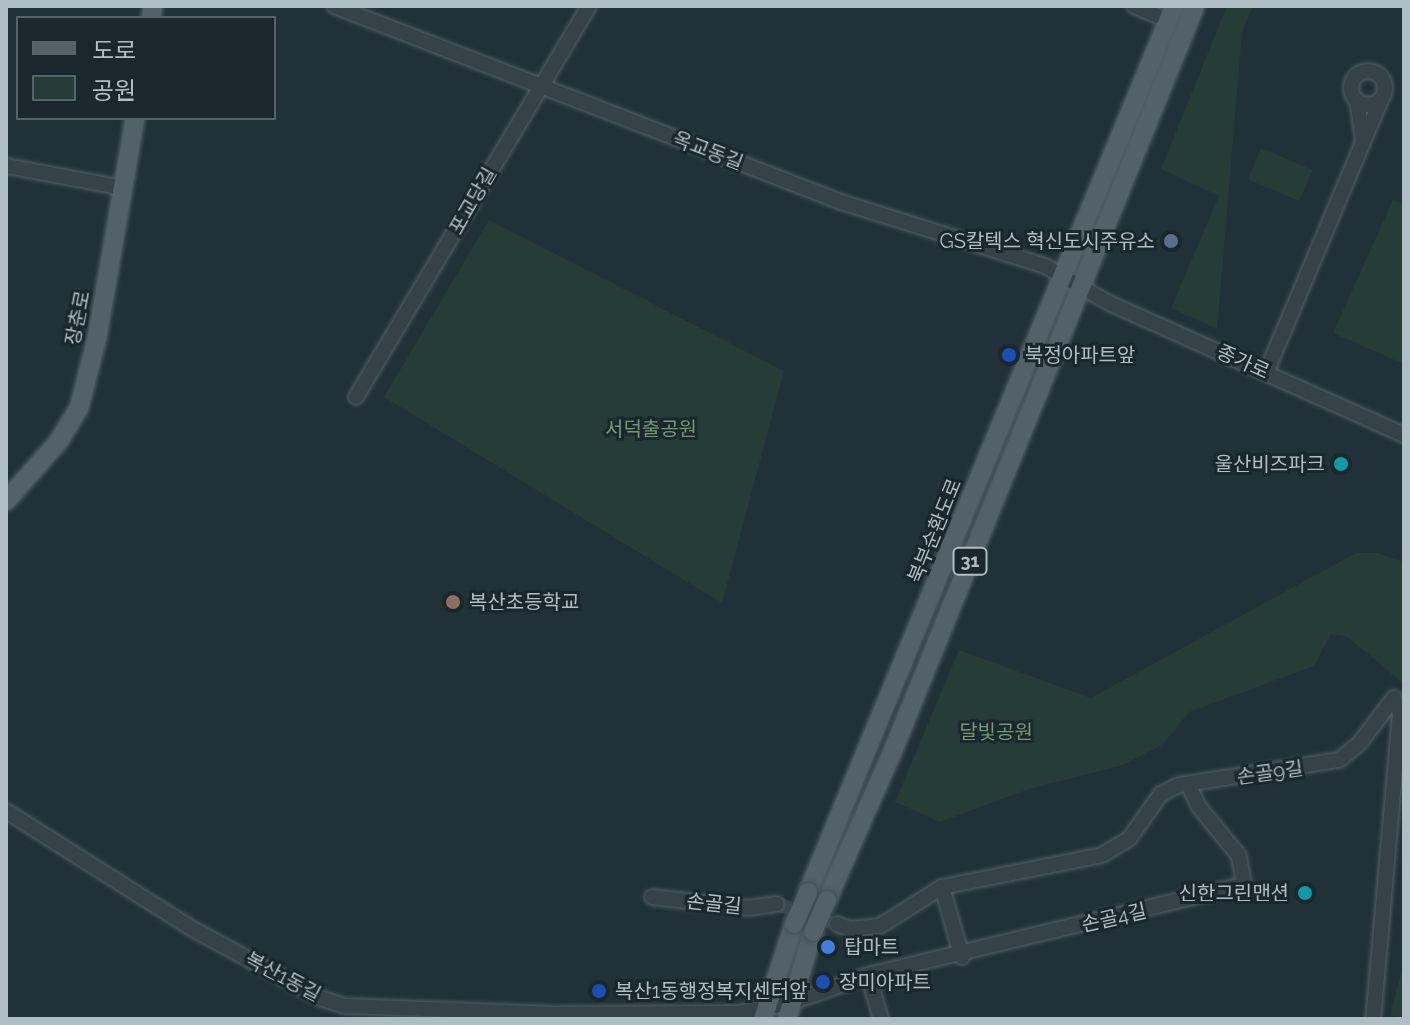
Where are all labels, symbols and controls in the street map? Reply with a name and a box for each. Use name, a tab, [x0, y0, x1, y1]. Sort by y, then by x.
legend	[16, 16, 276, 120]
text: 도로	[92, 36, 136, 65]
text: 공원	[92, 76, 136, 105]
street label: 옥교동길	[669, 127, 747, 175]
street label: 포교당길	[444, 163, 502, 239]
place label: GS칼텍스 혁신도시주유소	[939, 229, 1155, 253]
marker: GS칼텍스 혁신도시주유소	[1162, 232, 1180, 250]
street label: 장춘로	[61, 289, 95, 347]
street label: 종가로	[1213, 340, 1273, 384]
place label: 북정아파트앞	[1025, 343, 1135, 367]
marker: 북정아파트앞	[1000, 346, 1018, 364]
park label: 서덕출공원	[605, 417, 697, 441]
place label: 울산비즈파크	[1215, 452, 1325, 476]
marker: 울산비즈파크	[1332, 455, 1350, 473]
street label: 북부순환도로	[903, 475, 967, 587]
road number: 31	[952, 547, 988, 575]
place label: 복산초등학교	[469, 590, 579, 614]
marker: 복산초등학교	[444, 593, 462, 611]
park label: 달빛공원	[959, 720, 1033, 744]
street label: 손골9길	[1235, 756, 1305, 790]
place label: 신한그린맨션	[1179, 881, 1289, 905]
marker: 신한그린맨션	[1296, 884, 1314, 902]
street label: 손골길	[685, 889, 743, 919]
street label: 손골4길	[1079, 899, 1149, 937]
place label: 탑마트	[844, 935, 899, 959]
marker: 탑마트	[819, 938, 837, 956]
street label: 복산1동길	[241, 947, 325, 1007]
place label: 장미아파트	[839, 970, 931, 994]
marker: 장미아파트	[814, 973, 832, 991]
place label: 복산1동행정복지센터앞	[615, 979, 808, 1003]
marker: 복산1동행정복지센터앞	[590, 982, 608, 1000]

